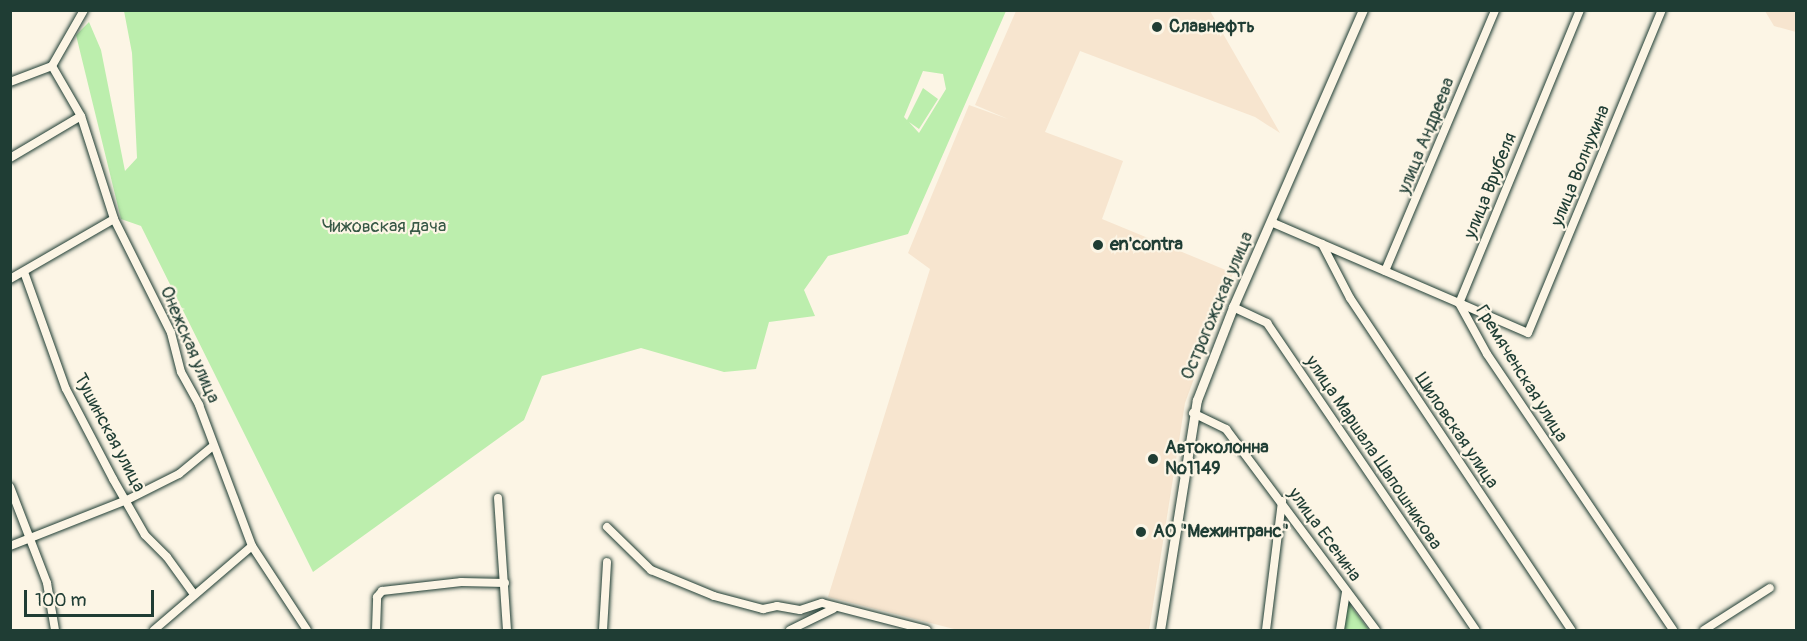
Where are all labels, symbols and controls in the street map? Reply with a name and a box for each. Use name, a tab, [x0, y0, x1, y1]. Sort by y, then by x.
place label: Cлавнефть	[1169, 16, 1255, 38]
marker: Cлавнефть	[1150, 20, 1164, 34]
street label: улица Андреева	[1394, 75, 1460, 197]
street label: улица Волнухина	[1547, 102, 1615, 230]
street label: улица Врубеля	[1460, 130, 1522, 242]
park label: Чижовская дача	[322, 216, 446, 238]
street label: Острогожская улица	[1177, 229, 1259, 383]
place label: en'contra	[1110, 234, 1183, 256]
marker: en'contra	[1091, 238, 1105, 252]
street label: Онежская улица	[155, 283, 223, 407]
street label: Гремяченская улица	[1470, 302, 1572, 446]
street label: улица Маршала Шапошникова	[1300, 352, 1446, 554]
street label: Шиловская улица	[1409, 369, 1503, 493]
street label: Тушинская улица	[69, 370, 149, 496]
place label: Автоколонна №1149	[1165, 438, 1269, 480]
marker: Автоколонна №1149	[1146, 452, 1160, 466]
street label: улица Есенина	[1283, 484, 1365, 586]
place label: АО "Межинтранс"	[1153, 521, 1289, 543]
marker: АО "Межинтранс"	[1134, 525, 1148, 539]
scale bar	[27, 578, 158, 616]
text: 100 m	[35, 589, 87, 612]

